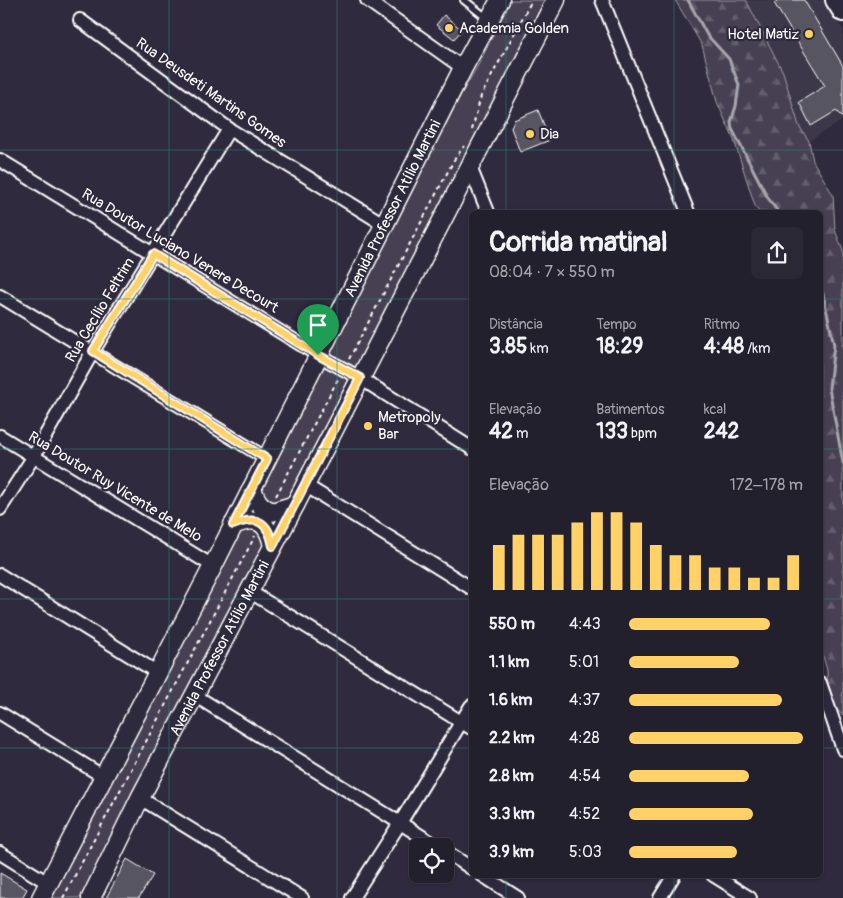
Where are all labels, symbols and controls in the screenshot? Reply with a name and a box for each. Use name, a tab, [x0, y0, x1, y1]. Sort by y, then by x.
place label: Academia Golden	[459, 19, 569, 38]
marker: Academia Golden	[443, 22, 455, 34]
place label: Hotel Matiz	[727, 25, 799, 44]
marker: Hotel Matiz	[803, 28, 815, 40]
street label: Rua Deusdeti Martins Gomes	[132, 34, 290, 152]
street label: Avenida Professor Atílio Martini	[340, 116, 445, 300]
place label: Dia	[540, 125, 559, 144]
marker: Dia	[524, 128, 536, 140]
street label: Rua Doutor Luciano Venere Decourt	[78, 185, 283, 318]
text: Corrida matinal	[489, 225, 668, 260]
button: share	[751, 227, 803, 279]
street label: Rua Cecílio Feltrim	[61, 254, 139, 366]
text: 08:04 · 7 × 550 m	[489, 262, 615, 282]
pin	[297, 304, 339, 355]
icon: arrive	[304, 311, 332, 339]
text: Distância	[489, 316, 543, 333]
text: Tempo	[596, 316, 637, 333]
text: Ritmo	[704, 316, 740, 333]
text: 3.85	[489, 333, 527, 360]
text: 18:29	[596, 333, 643, 360]
text: 4:48	[704, 333, 744, 360]
text: km	[527, 340, 549, 357]
text: /km	[744, 340, 771, 357]
text: Elevação	[489, 401, 541, 418]
text: Batimentos	[596, 401, 664, 418]
text: kcal	[704, 401, 726, 418]
place label: Metropoly Bar	[378, 408, 441, 444]
text: 42	[489, 418, 513, 445]
text: 133	[596, 418, 628, 445]
text: 242	[704, 418, 739, 445]
marker: Metropoly Bar	[362, 420, 374, 432]
text: m	[513, 425, 528, 442]
text: bpm	[628, 425, 657, 442]
street label: Rua Doutor Ruy Vicente de Melo	[25, 427, 205, 547]
text: Elevação	[489, 475, 549, 495]
text: 172–178 m	[729, 475, 803, 495]
street label: Avenida Professor Atílio Martini	[165, 557, 274, 739]
text: 550 m	[489, 614, 535, 634]
text: 4:43	[569, 614, 601, 634]
text: 1.1 km	[489, 652, 529, 672]
text: 5:01	[569, 652, 599, 672]
text: 1.6 km	[489, 690, 532, 710]
text: 4:37	[569, 690, 600, 710]
text: 2.2 km	[489, 728, 535, 748]
text: 4:28	[569, 728, 600, 748]
text: 2.8 km	[489, 766, 534, 786]
text: 4:54	[569, 766, 601, 786]
text: 3.3 km	[489, 804, 535, 824]
text: 4:52	[569, 804, 600, 824]
map controls	[409, 838, 454, 883]
button: locate	[409, 838, 454, 883]
text: 3.9 km	[489, 842, 534, 862]
text: 5:03	[569, 842, 602, 862]

